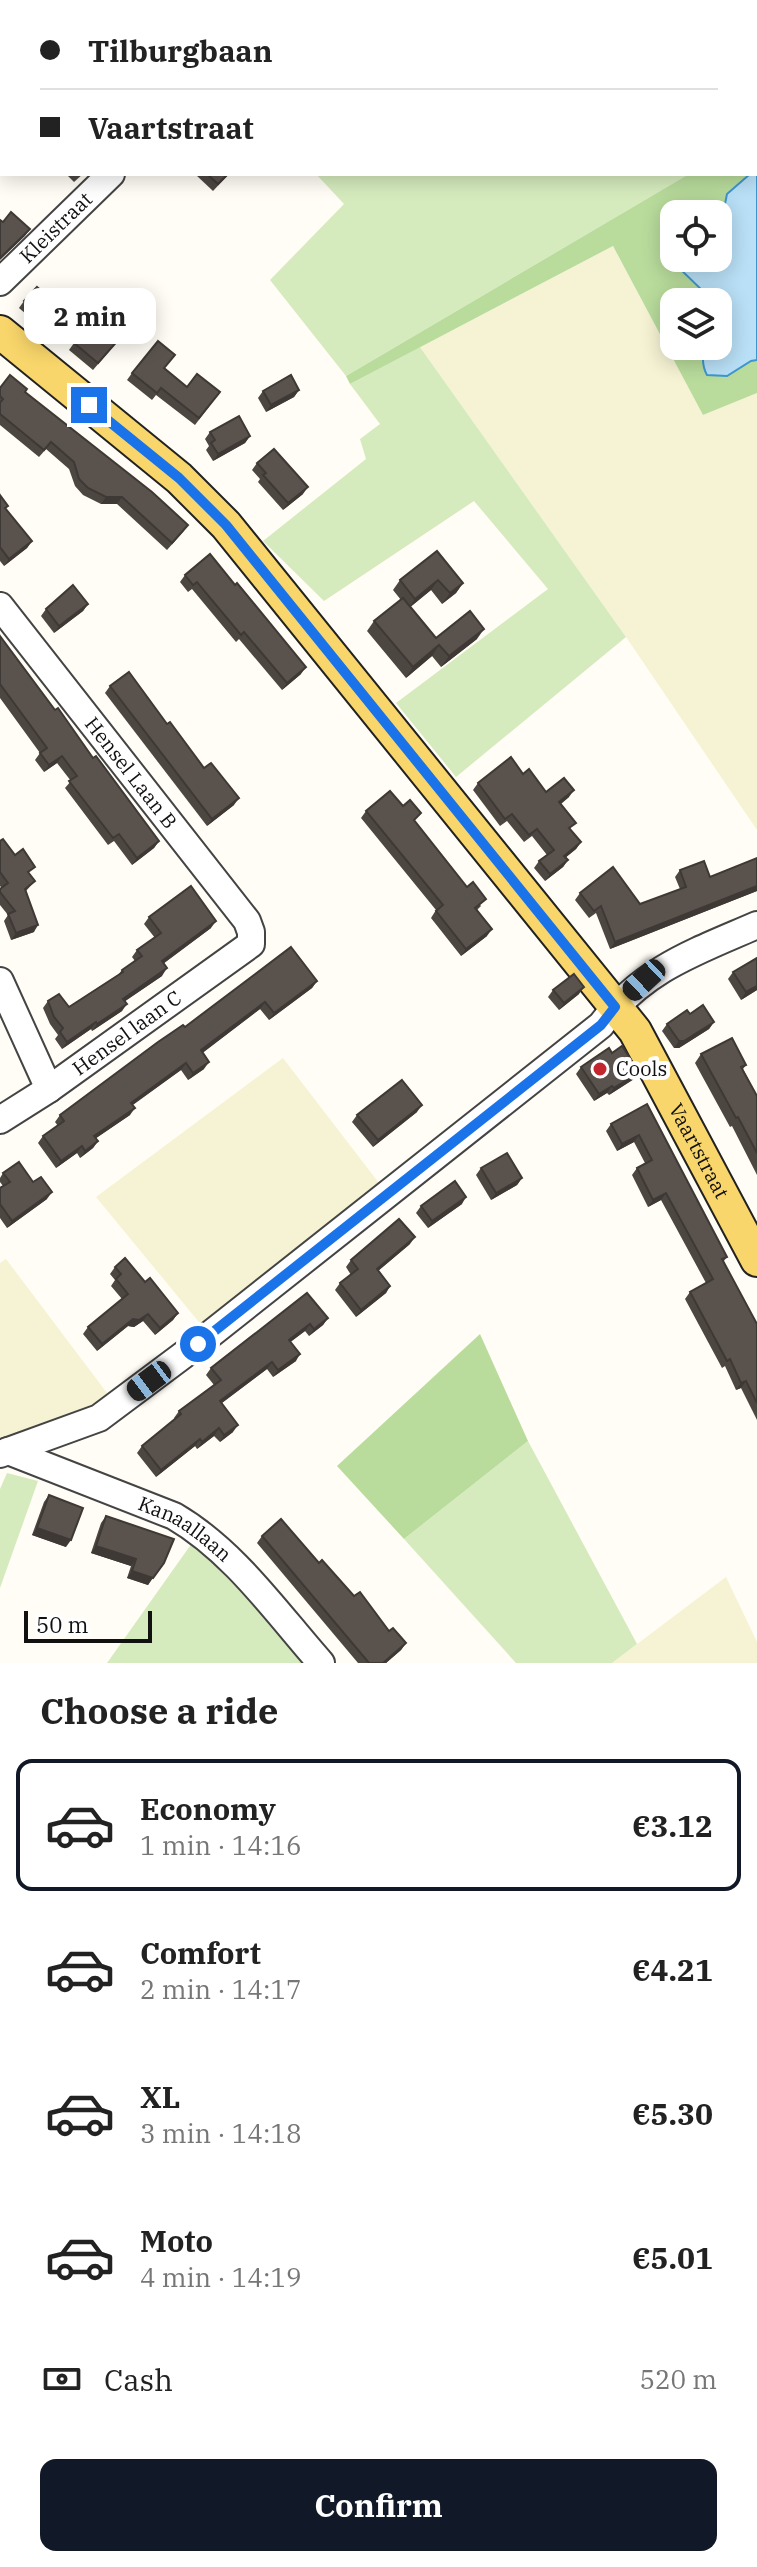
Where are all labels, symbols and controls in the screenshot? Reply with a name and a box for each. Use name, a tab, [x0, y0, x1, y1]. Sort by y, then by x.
text: Tilburgbaan	[88, 31, 273, 70]
text: Vaartstraat	[88, 108, 254, 147]
street label: Kleistraat	[13, 186, 98, 269]
map controls	[660, 200, 732, 360]
button: locate	[660, 200, 732, 272]
button: layers	[660, 288, 732, 360]
callout: 2 min	[23, 289, 155, 345]
text: 2 min	[54, 299, 126, 333]
route end	[71, 387, 107, 423]
street label: Hensel Laan B	[79, 711, 183, 834]
car	[618, 955, 670, 1005]
street label: Hensel laan C	[67, 984, 187, 1081]
place label: Cools	[616, 1055, 667, 1082]
marker: Cools	[591, 1060, 609, 1078]
street label: Vaartstraat	[663, 1098, 736, 1203]
route start	[180, 1326, 216, 1362]
car	[123, 1357, 175, 1405]
street label: Kanaallaan	[135, 1489, 238, 1568]
scale bar	[24, 1607, 152, 1643]
text: 50 m	[36, 1610, 88, 1639]
text: Choose a ride	[40, 1687, 279, 1734]
icon: car	[44, 1789, 116, 1861]
text: Economy	[140, 1789, 276, 1828]
text: €3.12	[632, 1806, 713, 1845]
text: 1 min · 14:16	[140, 1828, 302, 1862]
icon: car	[44, 1933, 116, 2005]
text: Comfort	[140, 1933, 261, 1972]
text: €4.21	[632, 1950, 713, 1989]
text: 2 min · 14:17	[140, 1972, 302, 2006]
icon: car	[44, 2077, 116, 2149]
text: XL	[140, 2077, 180, 2116]
text: €5.30	[632, 2094, 713, 2133]
text: 3 min · 14:18	[140, 2116, 302, 2150]
icon: car	[44, 2221, 116, 2293]
text: Moto	[140, 2221, 213, 2260]
text: €5.01	[632, 2238, 713, 2277]
text: 4 min · 14:19	[140, 2260, 302, 2294]
icon: cash	[40, 2357, 84, 2401]
text: Cash	[104, 2360, 173, 2399]
text: 520 m	[639, 2362, 717, 2396]
button: Confirm	[40, 2459, 717, 2551]

